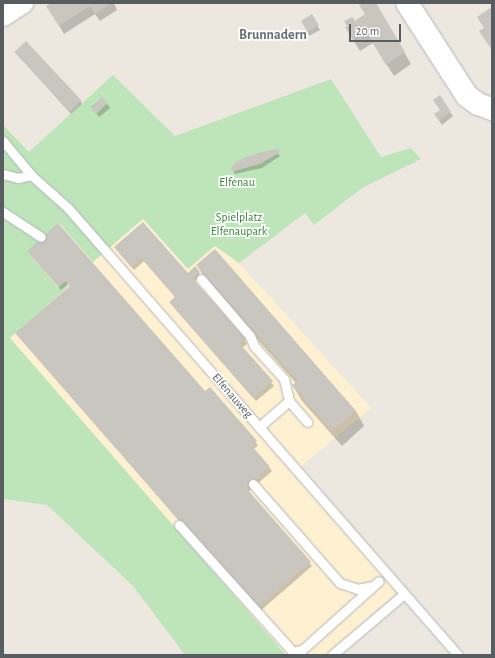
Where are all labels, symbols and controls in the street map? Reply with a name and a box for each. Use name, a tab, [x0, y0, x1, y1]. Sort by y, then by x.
scale bar	[351, 16, 403, 42]
text: 20 m	[356, 25, 379, 37]
district label: Brunnadern	[239, 27, 307, 43]
park label: Elfenau	[219, 176, 255, 190]
park label: Spielplatz Elfenaupark	[211, 211, 267, 239]
street label: Elfenauweg	[209, 371, 255, 421]

